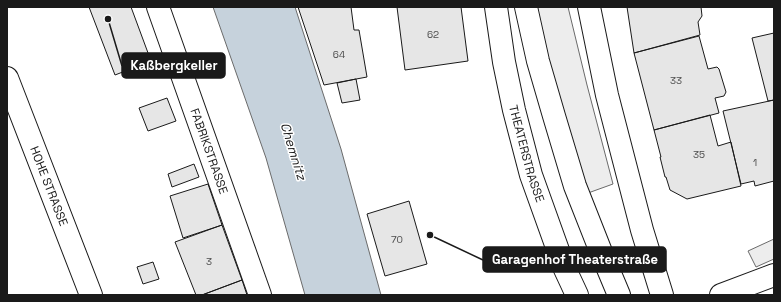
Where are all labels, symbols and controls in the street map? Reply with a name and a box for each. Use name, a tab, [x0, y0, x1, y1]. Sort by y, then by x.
house number: 62	[427, 28, 439, 41]
house number: 64	[333, 48, 345, 61]
callout: Kaßbergkeller	[122, 53, 225, 78]
text: Kaßbergkeller	[130, 57, 218, 74]
house number: 33	[670, 74, 682, 87]
street label: THEATERSTRASSE	[505, 104, 548, 205]
street label: FABRIKSTRASSE	[187, 106, 232, 196]
water label: Chemnitz	[277, 120, 311, 183]
street label: HOHE STRASSE	[26, 144, 72, 229]
house number: 35	[693, 148, 705, 161]
house number: 1	[753, 156, 757, 169]
house number: 70	[391, 233, 403, 246]
callout: Garagenhof Theaterstraße	[483, 247, 666, 272]
text: Garagenhof Theaterstraße	[492, 251, 658, 268]
house number: 3	[206, 255, 212, 268]

